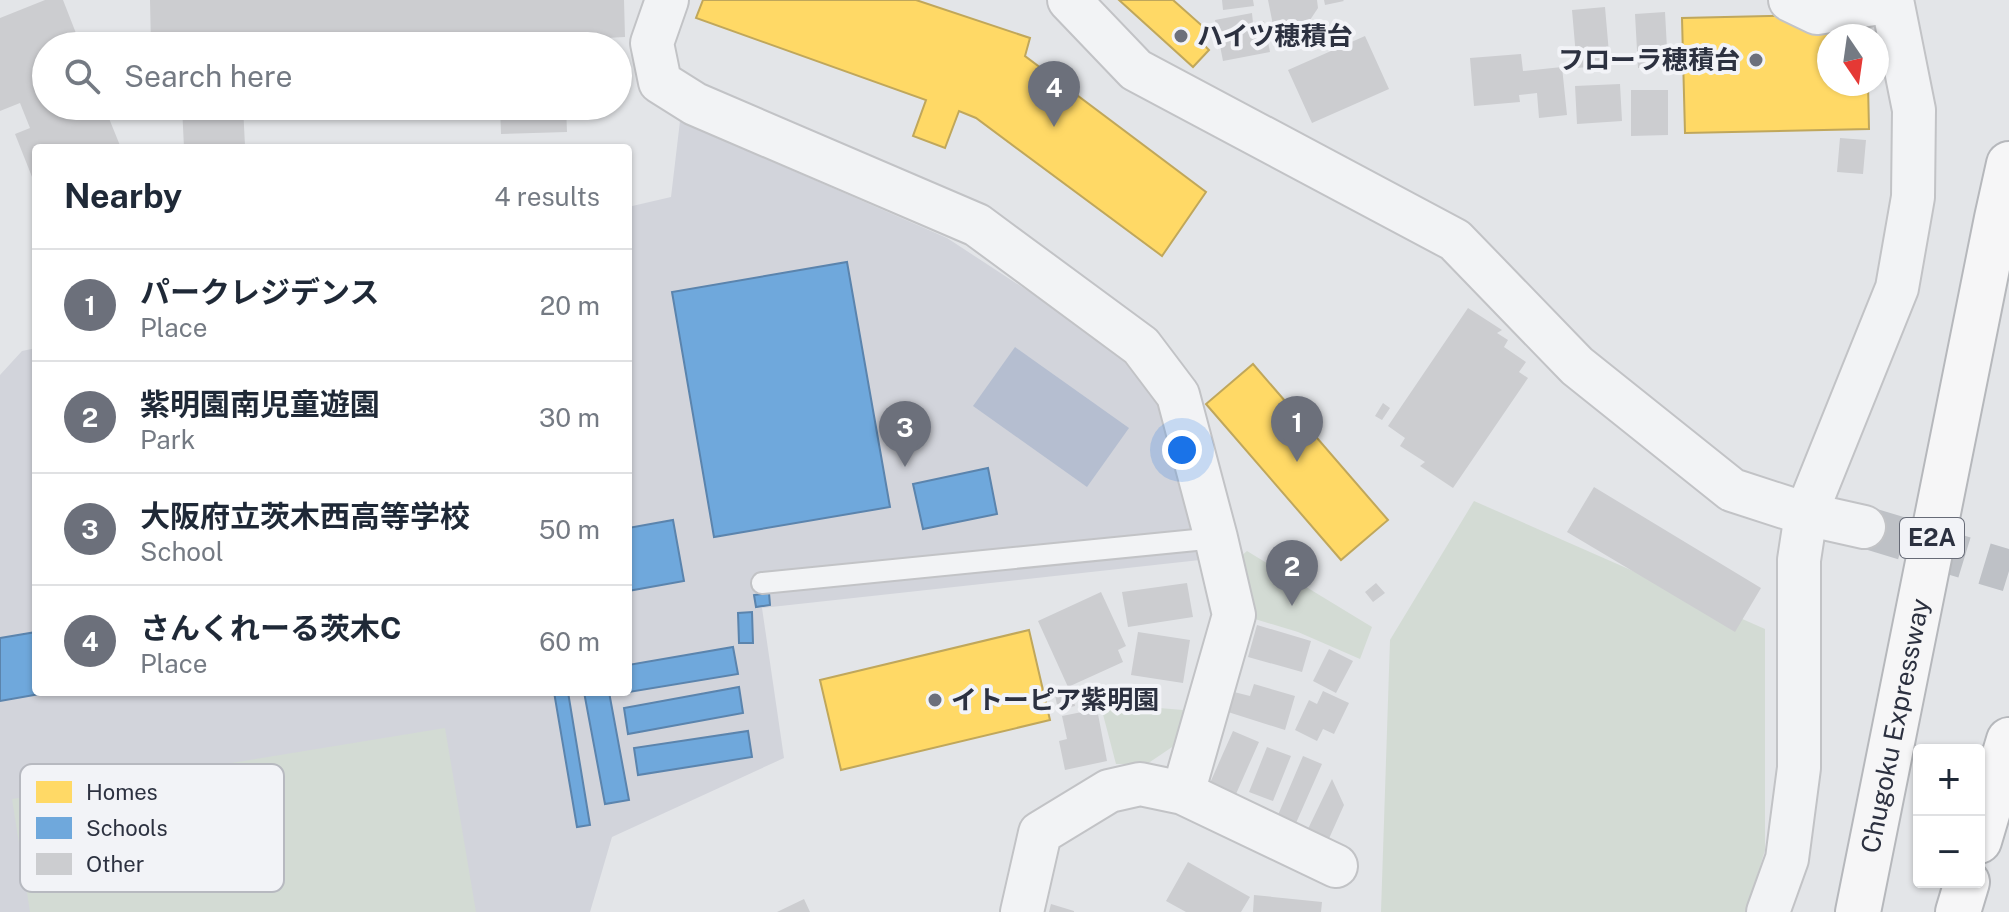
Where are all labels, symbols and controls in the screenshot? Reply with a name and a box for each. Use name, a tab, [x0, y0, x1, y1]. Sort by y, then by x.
place label: ハイツ穂積台	[1197, 20, 1352, 51]
north arrow	[1817, 24, 1889, 96]
marker: ハイツ穂積台	[1172, 27, 1190, 45]
search box	[32, 32, 632, 120]
place label: フローラ穂積台	[1558, 44, 1740, 75]
marker: フローラ穂積台	[1747, 51, 1765, 69]
icon: search	[60, 54, 104, 98]
text: Search here	[124, 58, 292, 94]
pin: 4	[1028, 61, 1080, 127]
text: Nearby	[64, 176, 182, 216]
text: 4 results	[494, 181, 600, 212]
text: パークレジデンス	[140, 274, 379, 310]
text: 1	[84, 290, 96, 321]
text: 20 m	[540, 290, 600, 321]
text: Place	[140, 312, 207, 343]
text: 紫明園南児童遊園	[140, 386, 380, 422]
pin: 1	[1271, 396, 1323, 462]
pin: 3	[879, 401, 931, 467]
text: 2	[82, 402, 98, 433]
text: 30 m	[539, 402, 600, 433]
text: Park	[140, 424, 195, 455]
your location	[1162, 430, 1202, 470]
text: 大阪府立茨木西高等学校	[140, 498, 470, 534]
text: 3	[81, 514, 99, 545]
text: 50 m	[539, 514, 600, 545]
road number: E2A	[1900, 518, 1964, 558]
text: School	[140, 536, 224, 567]
pin: 2	[1266, 540, 1318, 606]
street label: Chugoku Expressway	[1854, 596, 1935, 856]
text: さんくれーる茨木C	[140, 610, 402, 646]
text: 4	[81, 626, 99, 657]
text: 60 m	[539, 626, 600, 657]
text: Place	[140, 648, 207, 679]
place label: イトーピア紫明園	[951, 684, 1159, 715]
marker: イトーピア紫明園	[926, 691, 944, 709]
map controls	[1913, 744, 1985, 888]
button: +	[1913, 744, 1985, 816]
legend	[20, 764, 284, 892]
text: Homes	[86, 779, 158, 805]
text: Schools	[86, 815, 168, 841]
button: −	[1913, 816, 1985, 888]
text: Other	[86, 851, 144, 877]

